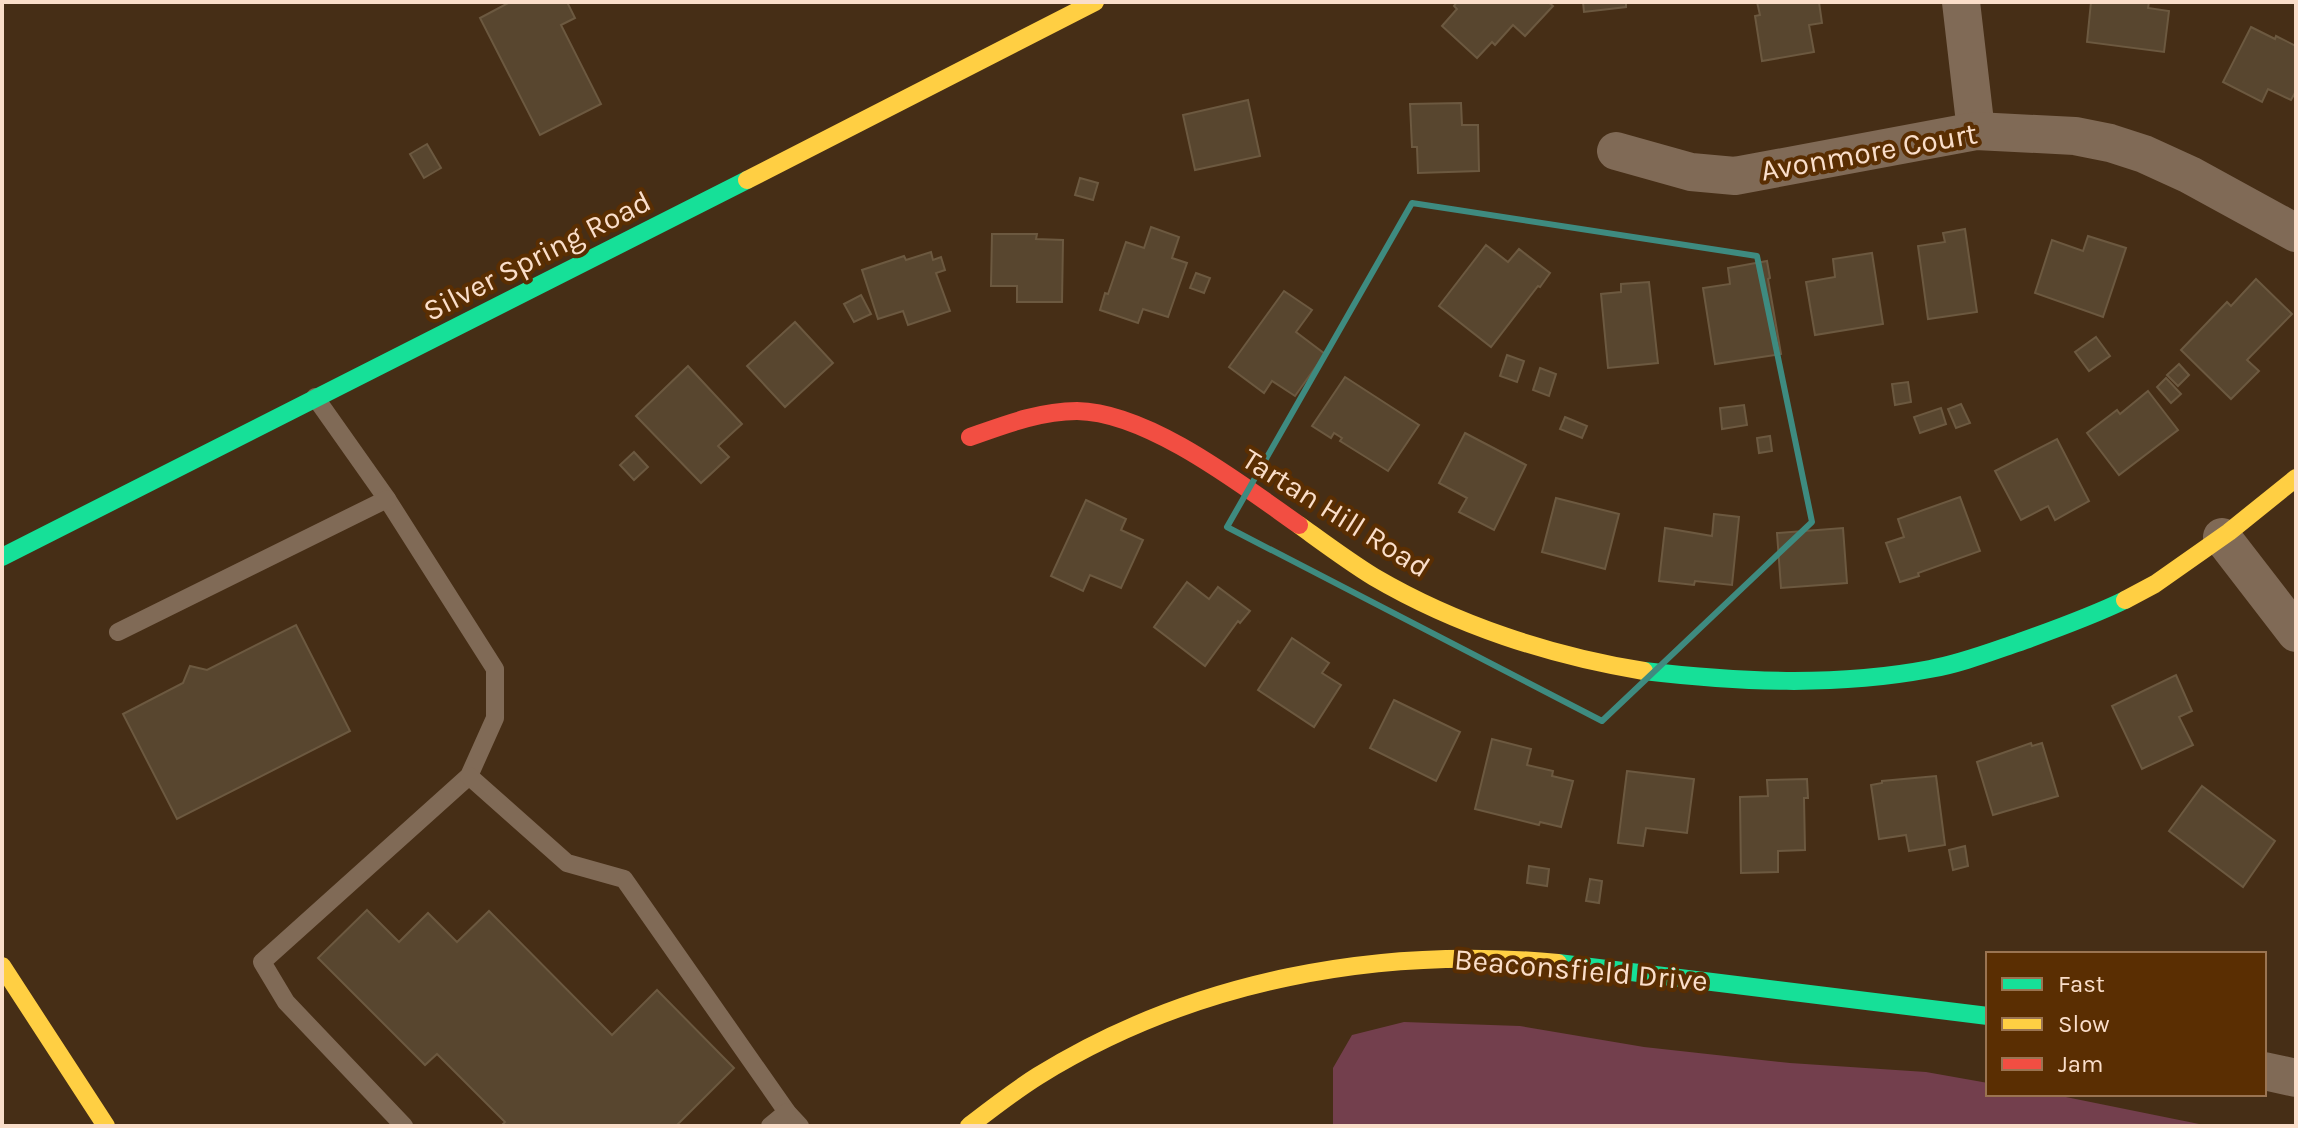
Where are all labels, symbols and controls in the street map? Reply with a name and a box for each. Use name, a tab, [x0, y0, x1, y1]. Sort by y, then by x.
street label: Avonmore Court	[1758, 115, 1980, 189]
street label: Silver Spring Road	[417, 183, 657, 329]
street label: Tartan Hill Road	[1235, 441, 1437, 585]
street label: Beaconsfield Drive	[1453, 941, 1709, 999]
legend	[1986, 952, 2266, 1096]
text: Fast	[2058, 970, 2105, 998]
text: Slow	[2058, 1010, 2110, 1038]
text: Jam	[2058, 1050, 2103, 1078]

